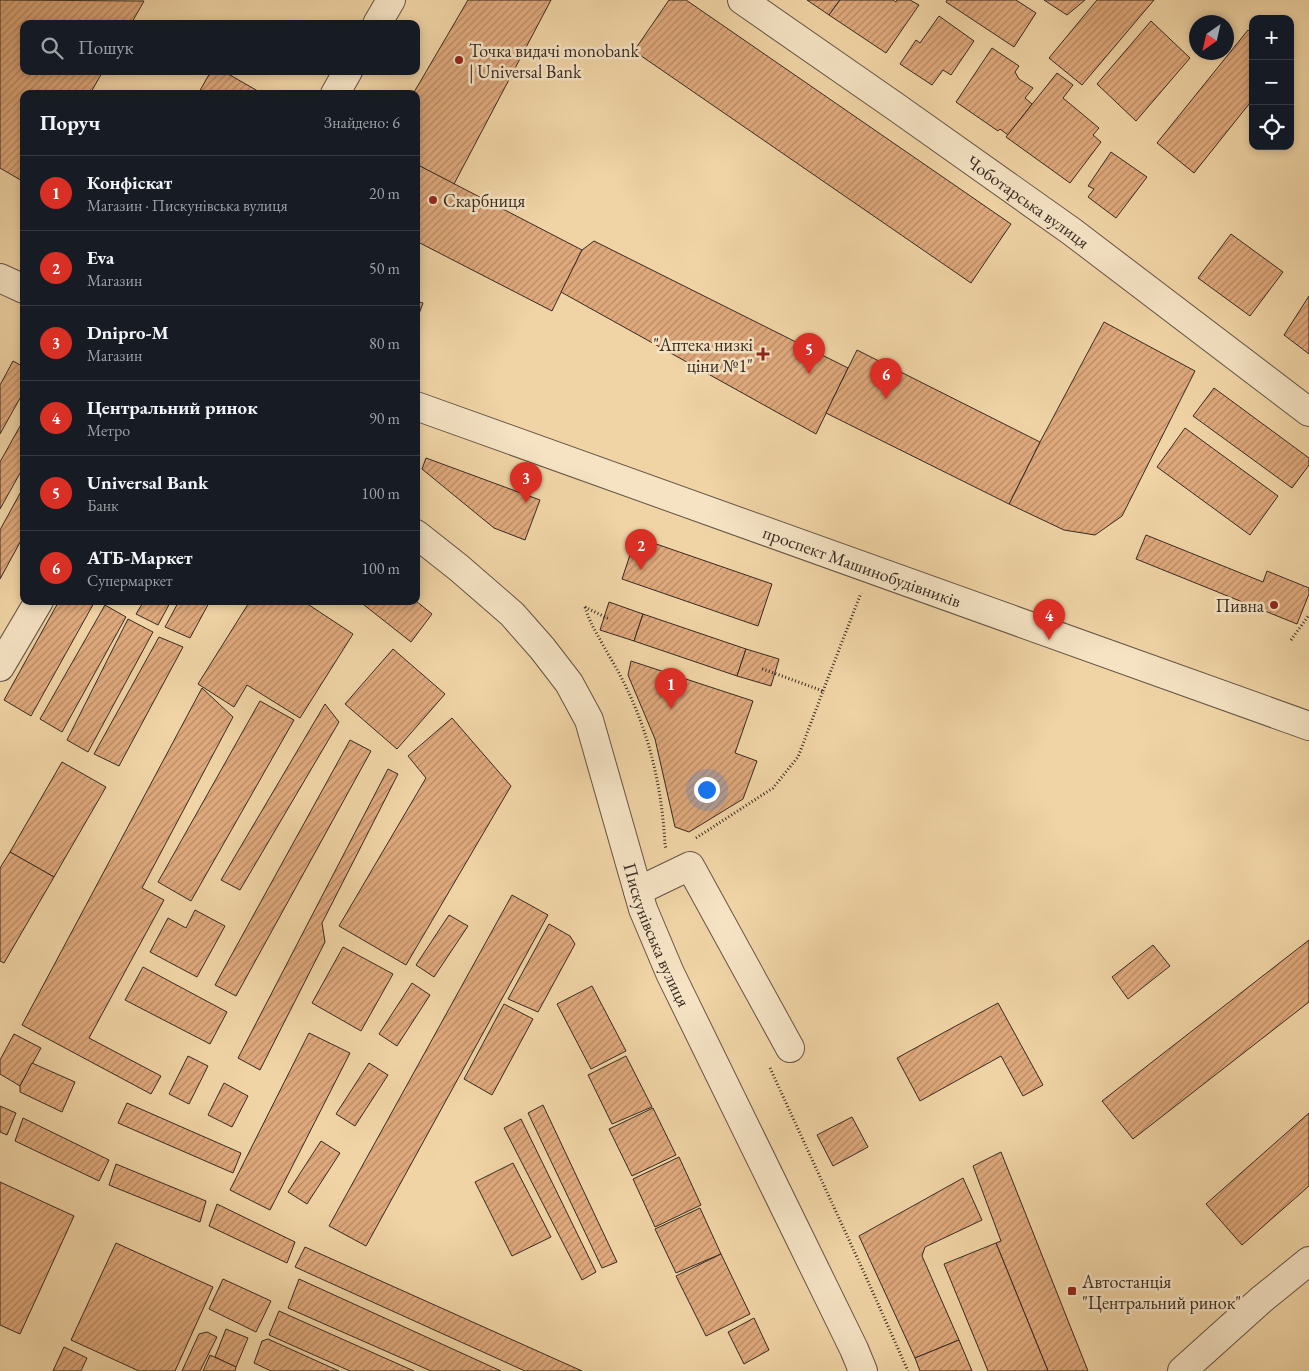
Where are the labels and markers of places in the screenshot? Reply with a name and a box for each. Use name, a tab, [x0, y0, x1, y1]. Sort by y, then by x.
place label: Точка видачі monobank | Universal Bank	[469, 39, 639, 84]
marker: Точка видачі monobank | Universal Bank	[453, 54, 465, 66]
place label: Скарбниця	[443, 189, 525, 212]
marker: Скарбниця	[427, 194, 439, 206]
place label: "Аптека низкі ціни №1"	[653, 333, 754, 377]
pin: 5	[793, 333, 825, 374]
marker: "Аптека низкі ціни №1"	[757, 348, 769, 360]
pin: 6	[870, 358, 902, 399]
pin: 3	[510, 462, 542, 503]
pin: 2	[625, 529, 657, 570]
place label: Пивна	[1215, 594, 1265, 617]
pin: 4	[1033, 599, 1065, 640]
marker: Пивна	[1268, 599, 1280, 611]
pin: 1	[655, 668, 687, 709]
place label: Автостанція "Центральний ринок"	[1081, 1270, 1241, 1314]
marker: Автостанція "Центральний ринок"	[1066, 1285, 1078, 1297]

